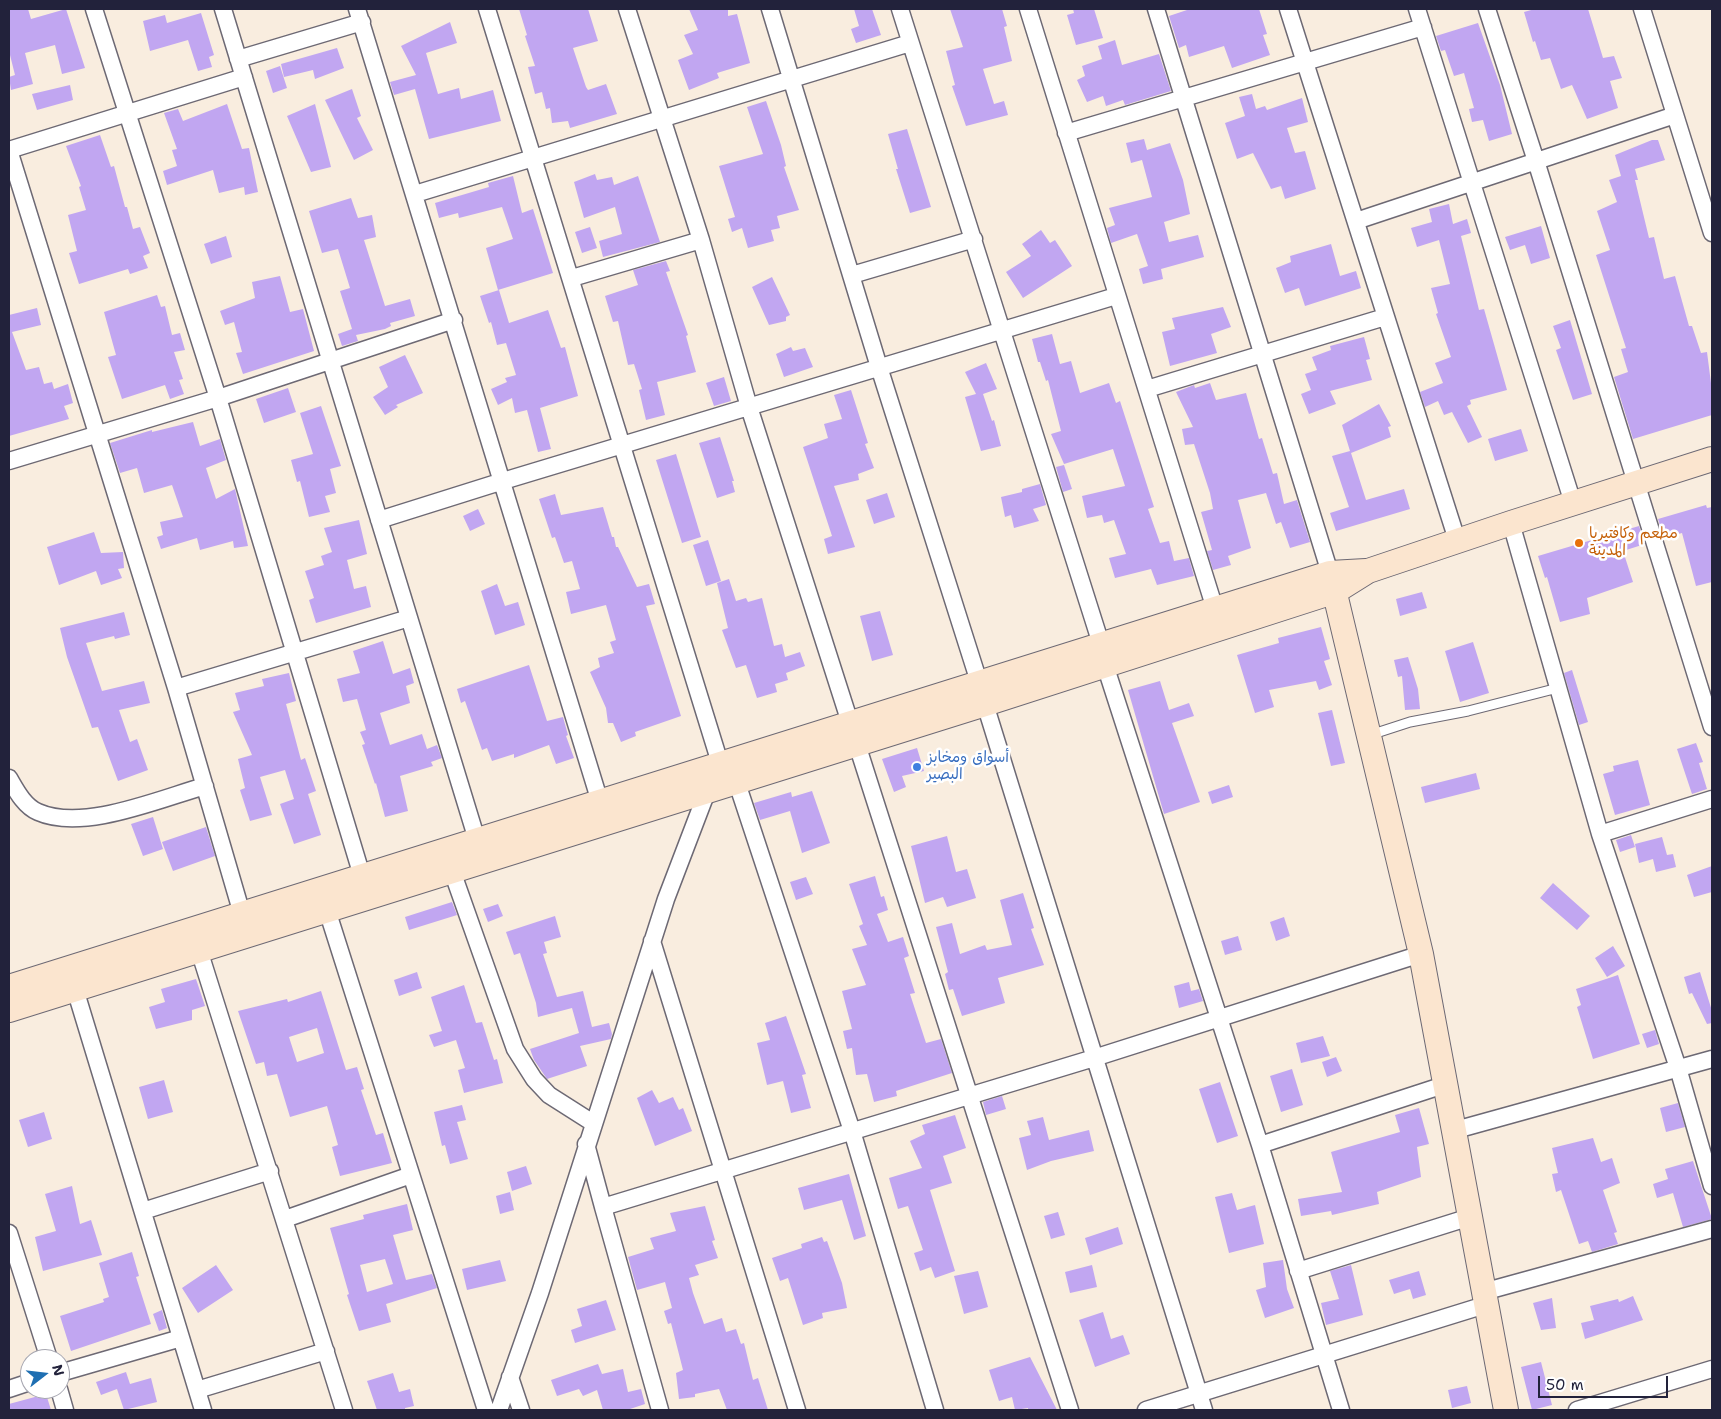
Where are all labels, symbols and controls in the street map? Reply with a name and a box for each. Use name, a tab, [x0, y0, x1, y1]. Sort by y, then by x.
place label: مطعم وكافتيريا المدينة	[1589, 525, 1678, 560]
marker: مطعم وكافتيريا المدينة	[1573, 537, 1585, 549]
place label: أسواق ومخابز البصير	[927, 749, 1009, 784]
marker: أسواق ومخابز البصير	[911, 761, 923, 773]
north arrow	[20, 1349, 70, 1399]
text: N	[48, 1362, 69, 1378]
scale bar	[1541, 1366, 1671, 1398]
text: 50 m	[1546, 1375, 1584, 1395]

